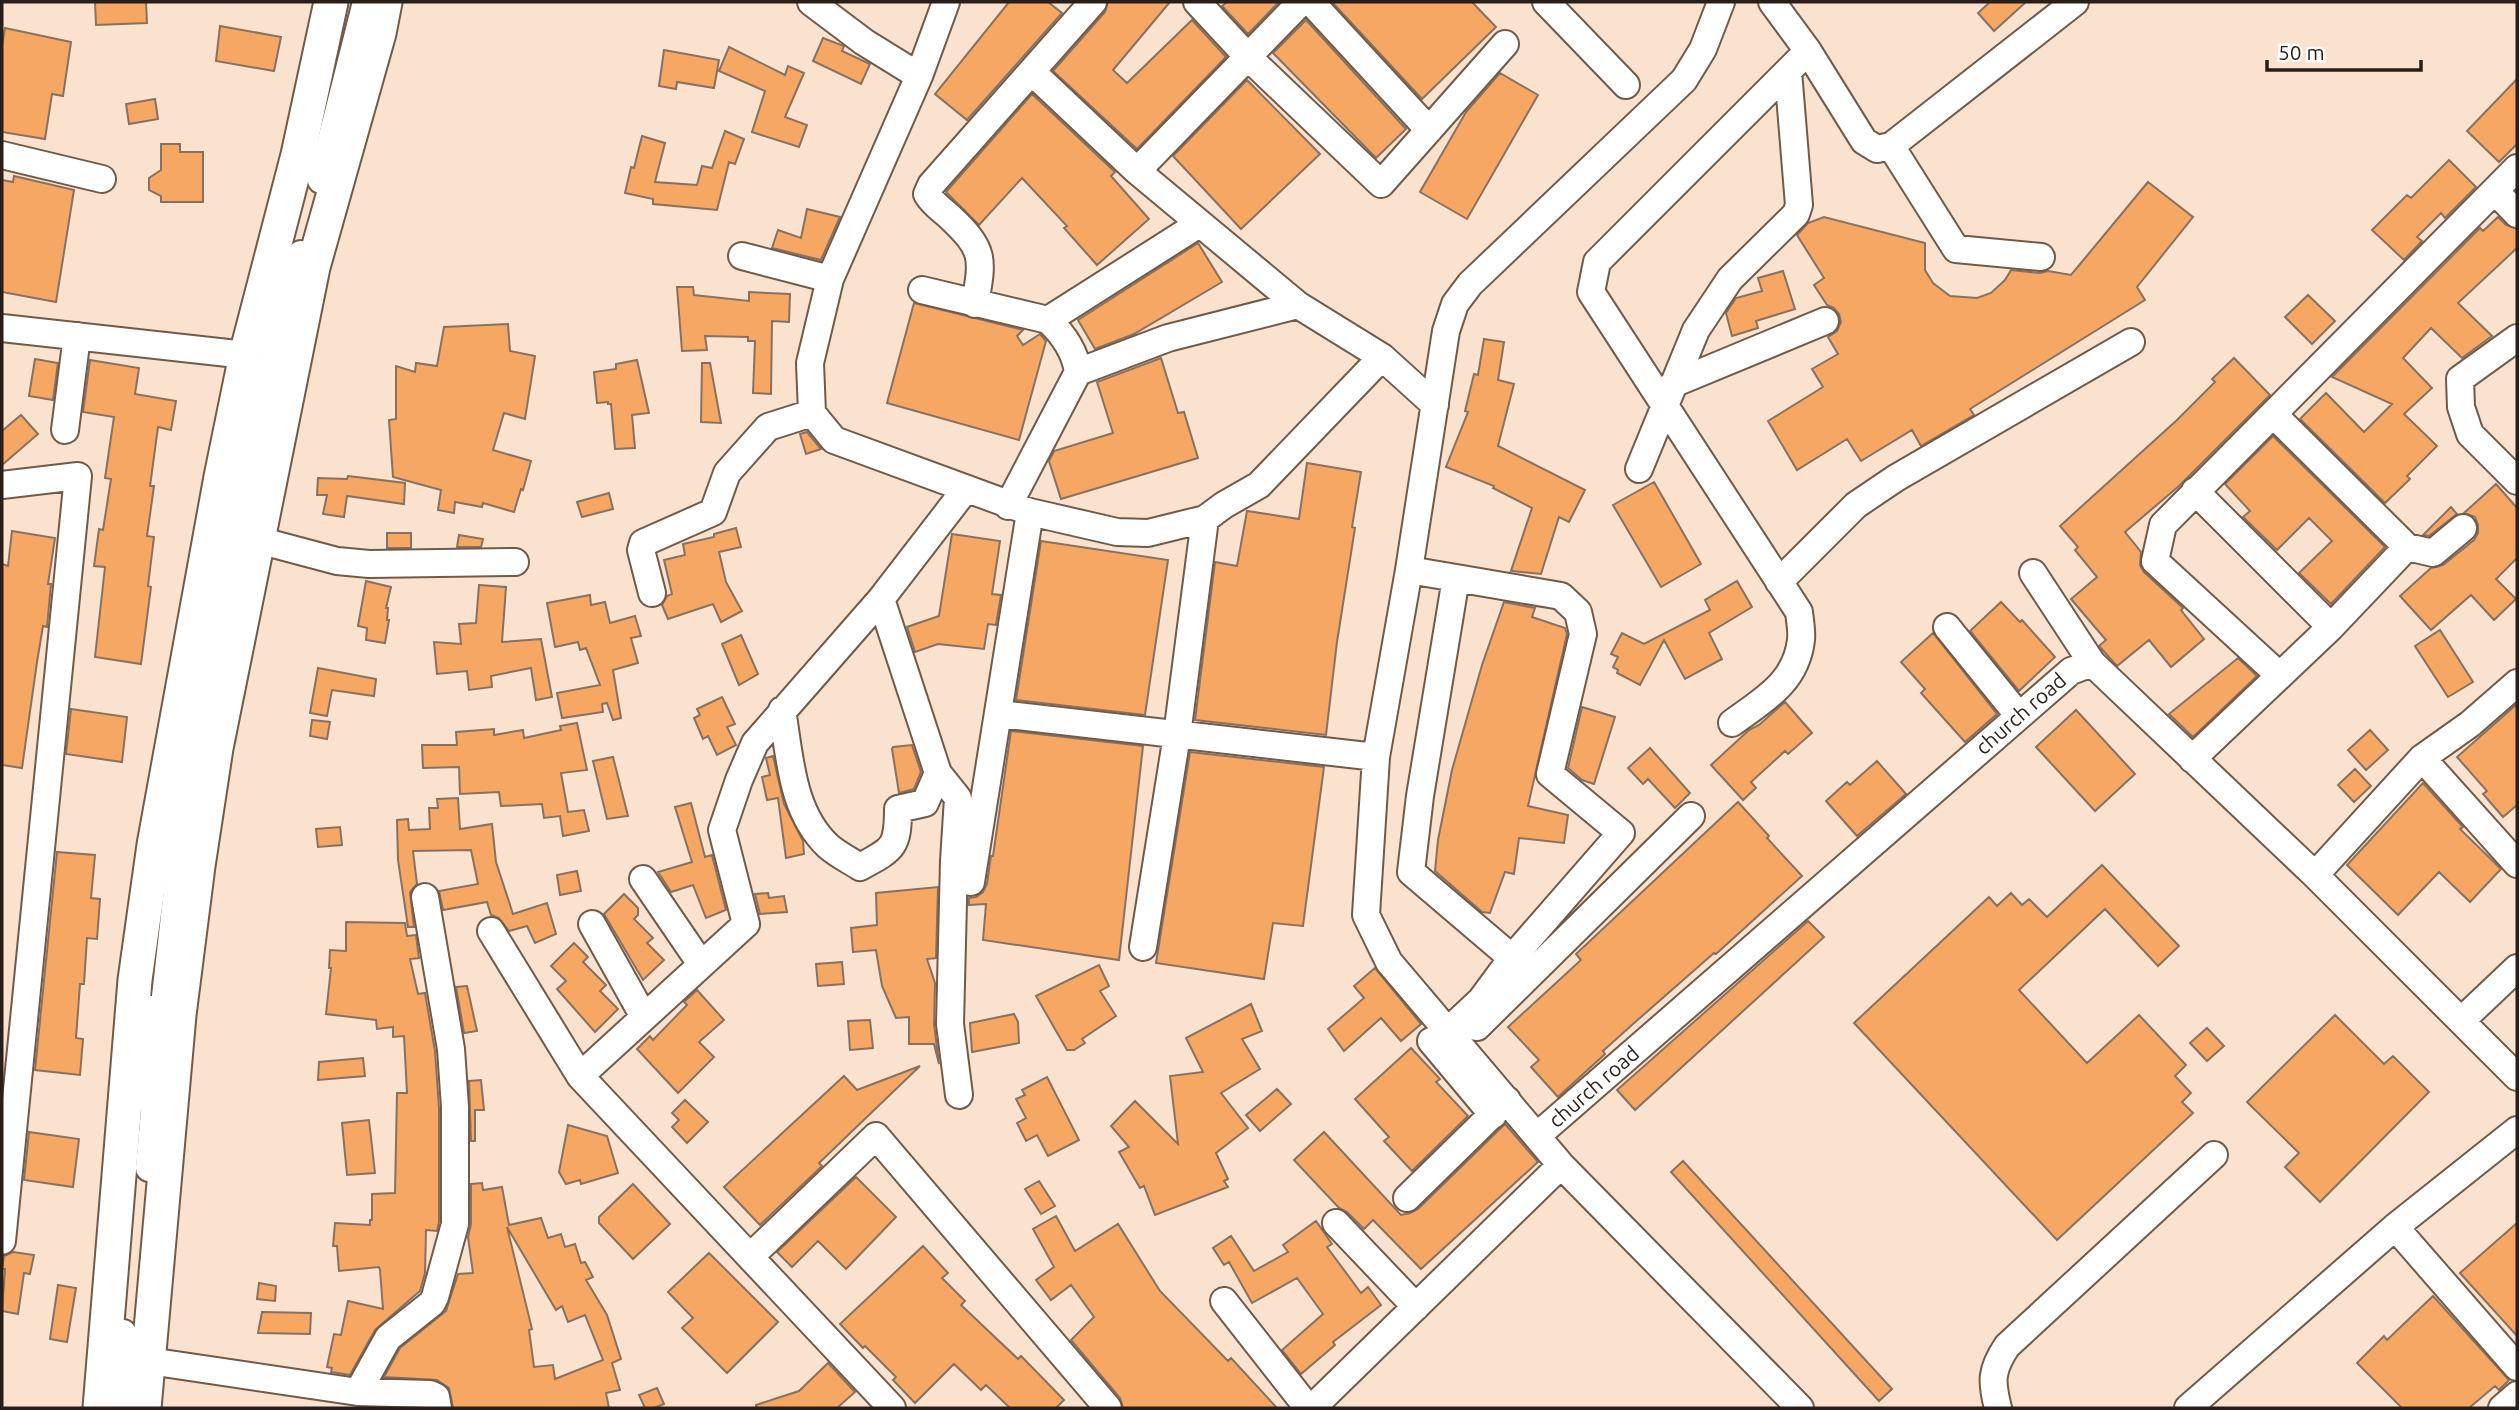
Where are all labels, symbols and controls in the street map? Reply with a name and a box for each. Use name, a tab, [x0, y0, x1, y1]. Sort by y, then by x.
scale bar	[2267, 28, 2421, 72]
text: 50 m	[2278, 40, 2325, 64]
street label: church road	[1970, 668, 2070, 759]
street label: church road	[1543, 1041, 1643, 1132]

